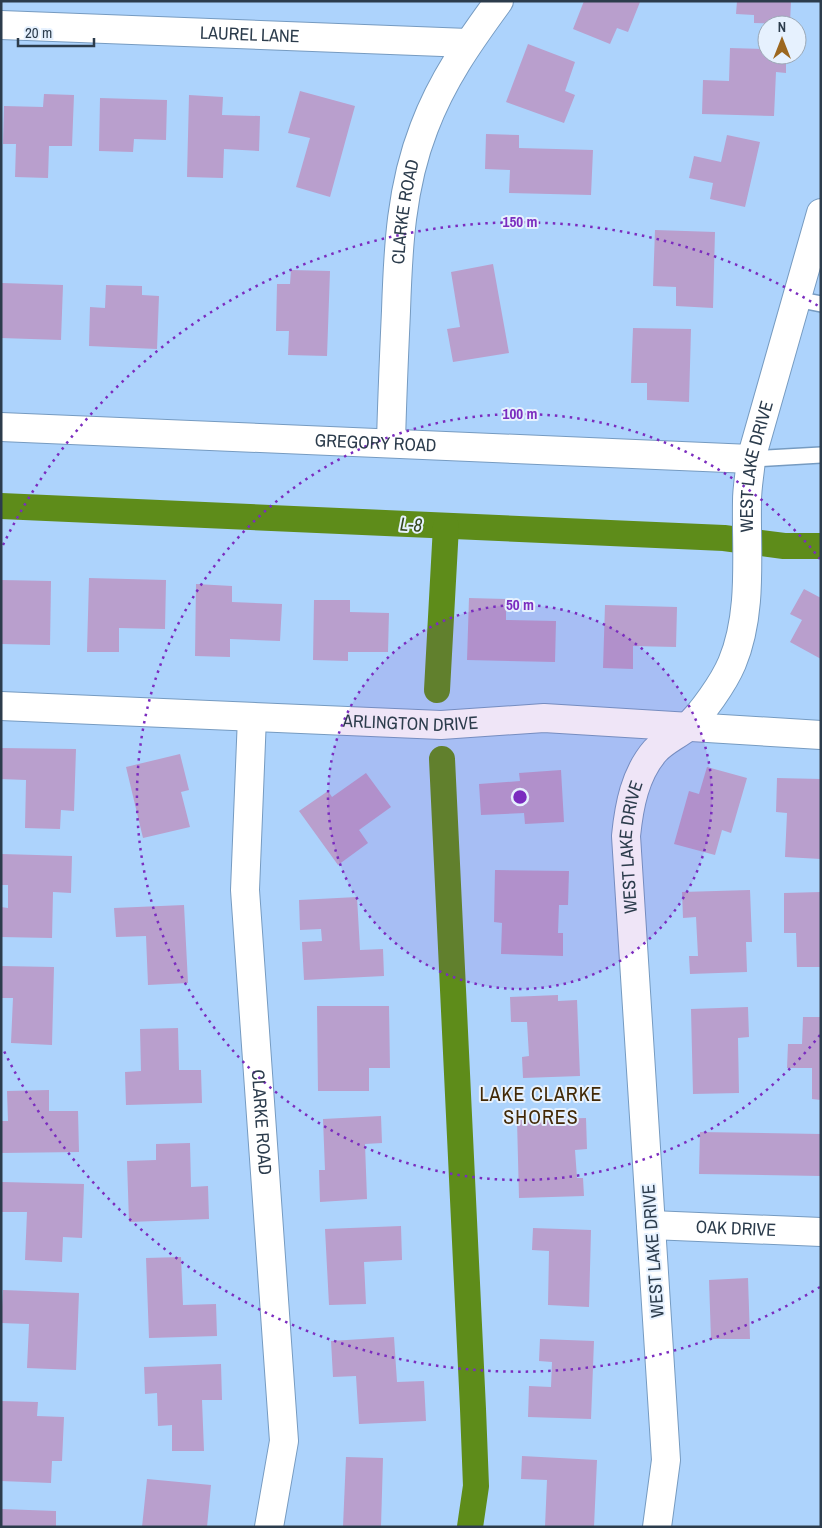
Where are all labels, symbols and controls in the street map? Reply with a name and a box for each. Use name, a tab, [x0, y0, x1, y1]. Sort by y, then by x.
scale bar	[18, 15, 94, 47]
north arrow	[757, 15, 807, 65]
text: N	[778, 18, 786, 36]
street label: LAUREL LANE	[200, 20, 300, 48]
text: 20 m	[25, 22, 52, 43]
street label: CLARKE ROAD	[385, 156, 425, 265]
text: 150 m	[503, 211, 537, 232]
street label: WEST LAKE DRIVE	[734, 398, 779, 532]
text: 100 m	[503, 403, 537, 424]
street label: GREGORY ROAD	[314, 427, 437, 458]
water label: L-8	[399, 510, 423, 538]
text: 50 m	[506, 594, 534, 615]
street label: ARLINGTON DRIVE	[342, 708, 479, 737]
street label: WEST LAKE DRIVE	[613, 777, 649, 914]
centre of rings	[511, 788, 529, 806]
street label: CLARKE ROAD	[246, 1069, 278, 1176]
district label: LAKE CLARKE SHORES	[479, 1080, 603, 1130]
street label: WEST LAKE DRIVE	[635, 1184, 670, 1318]
street label: OAK DRIVE	[695, 1214, 777, 1242]

